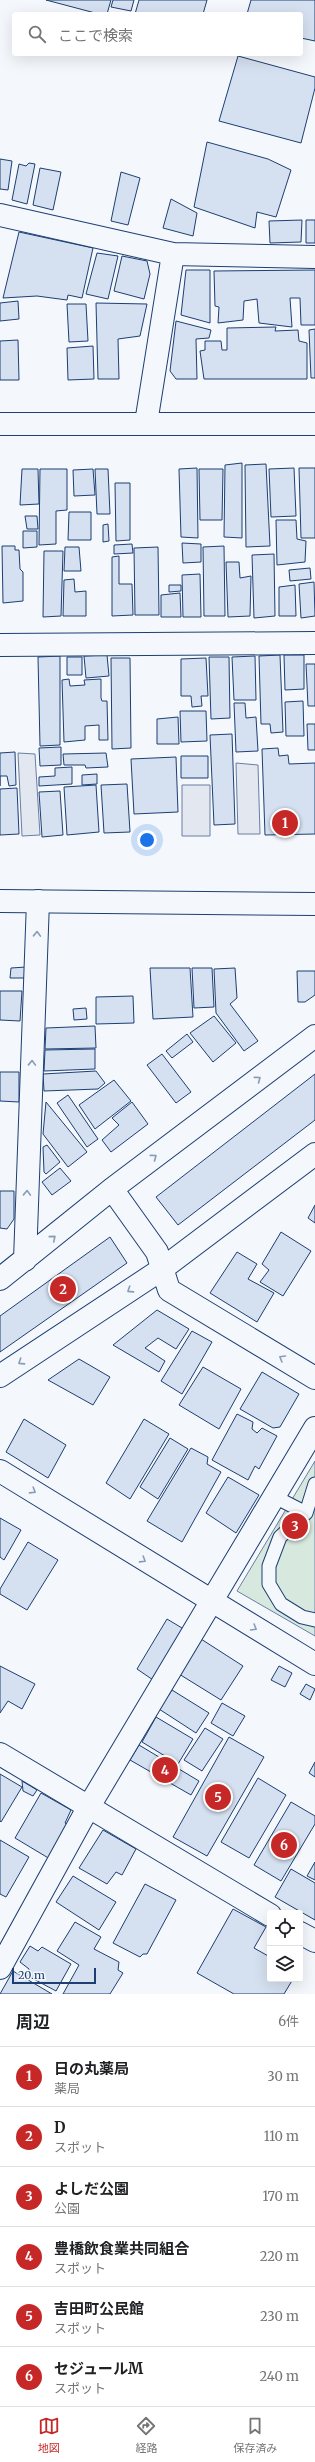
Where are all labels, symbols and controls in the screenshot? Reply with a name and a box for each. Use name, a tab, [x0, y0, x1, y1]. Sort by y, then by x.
search box	[12, 12, 303, 56]
icon: search	[26, 23, 48, 45]
text: ここで検索	[58, 26, 133, 45]
pin: 1	[272, 808, 298, 838]
your location	[137, 830, 157, 850]
one-way arrow	[33, 931, 41, 937]
one-way arrow	[28, 1060, 36, 1066]
one-way arrow	[254, 1077, 261, 1084]
one-way arrow	[150, 1155, 157, 1162]
one-way arrow	[23, 1190, 31, 1196]
one-way arrow	[48, 1235, 55, 1242]
pin: 2	[50, 1274, 76, 1304]
one-way arrow	[127, 1286, 134, 1293]
one-way arrow	[279, 1355, 286, 1363]
one-way arrow	[18, 1357, 25, 1365]
one-way arrow	[29, 1487, 36, 1494]
pin: 3	[282, 1511, 308, 1541]
one-way arrow	[139, 1555, 146, 1562]
one-way arrow	[250, 1623, 257, 1630]
pin: 4	[152, 1755, 178, 1785]
pin: 5	[205, 1782, 231, 1812]
pin: 6	[271, 1830, 297, 1860]
map controls	[267, 1910, 303, 1982]
button: locate	[267, 1910, 303, 1946]
button: layers	[267, 1946, 303, 1982]
scale bar	[12, 1966, 96, 1985]
text: 20 m	[18, 1968, 45, 1982]
text: 周辺	[16, 2011, 50, 2033]
text: 6件	[278, 2013, 299, 2030]
text: 日の丸薬局	[54, 2059, 129, 2078]
text: 1	[26, 2068, 32, 2085]
text: 30 m	[267, 2068, 299, 2085]
text: 薬局	[54, 2080, 80, 2097]
text: D	[54, 2118, 65, 2137]
text: 2	[25, 2128, 33, 2145]
text: 110 m	[264, 2128, 299, 2145]
text: スポット	[54, 2139, 106, 2156]
text: よしだ公園	[54, 2179, 129, 2198]
text: 3	[25, 2188, 33, 2205]
text: 170 m	[262, 2188, 299, 2205]
text: 公園	[54, 2200, 80, 2217]
text: 豊橋飲食業共同組合	[54, 2239, 189, 2258]
text: 4	[25, 2248, 33, 2265]
text: 220 m	[260, 2248, 299, 2265]
text: スポット	[54, 2260, 106, 2277]
text: 吉田町公民館	[54, 2299, 144, 2318]
text: 5	[25, 2308, 33, 2325]
text: 230 m	[260, 2308, 299, 2325]
text: スポット	[54, 2320, 106, 2337]
text: セジュールM	[54, 2359, 143, 2378]
text: 6	[25, 2368, 33, 2385]
text: 240 m	[259, 2368, 299, 2385]
text: スポット	[54, 2380, 106, 2397]
tab: 地図	[38, 2415, 60, 2455]
tab: 経路	[135, 2415, 157, 2455]
tab: 保存済み	[233, 2415, 277, 2455]

